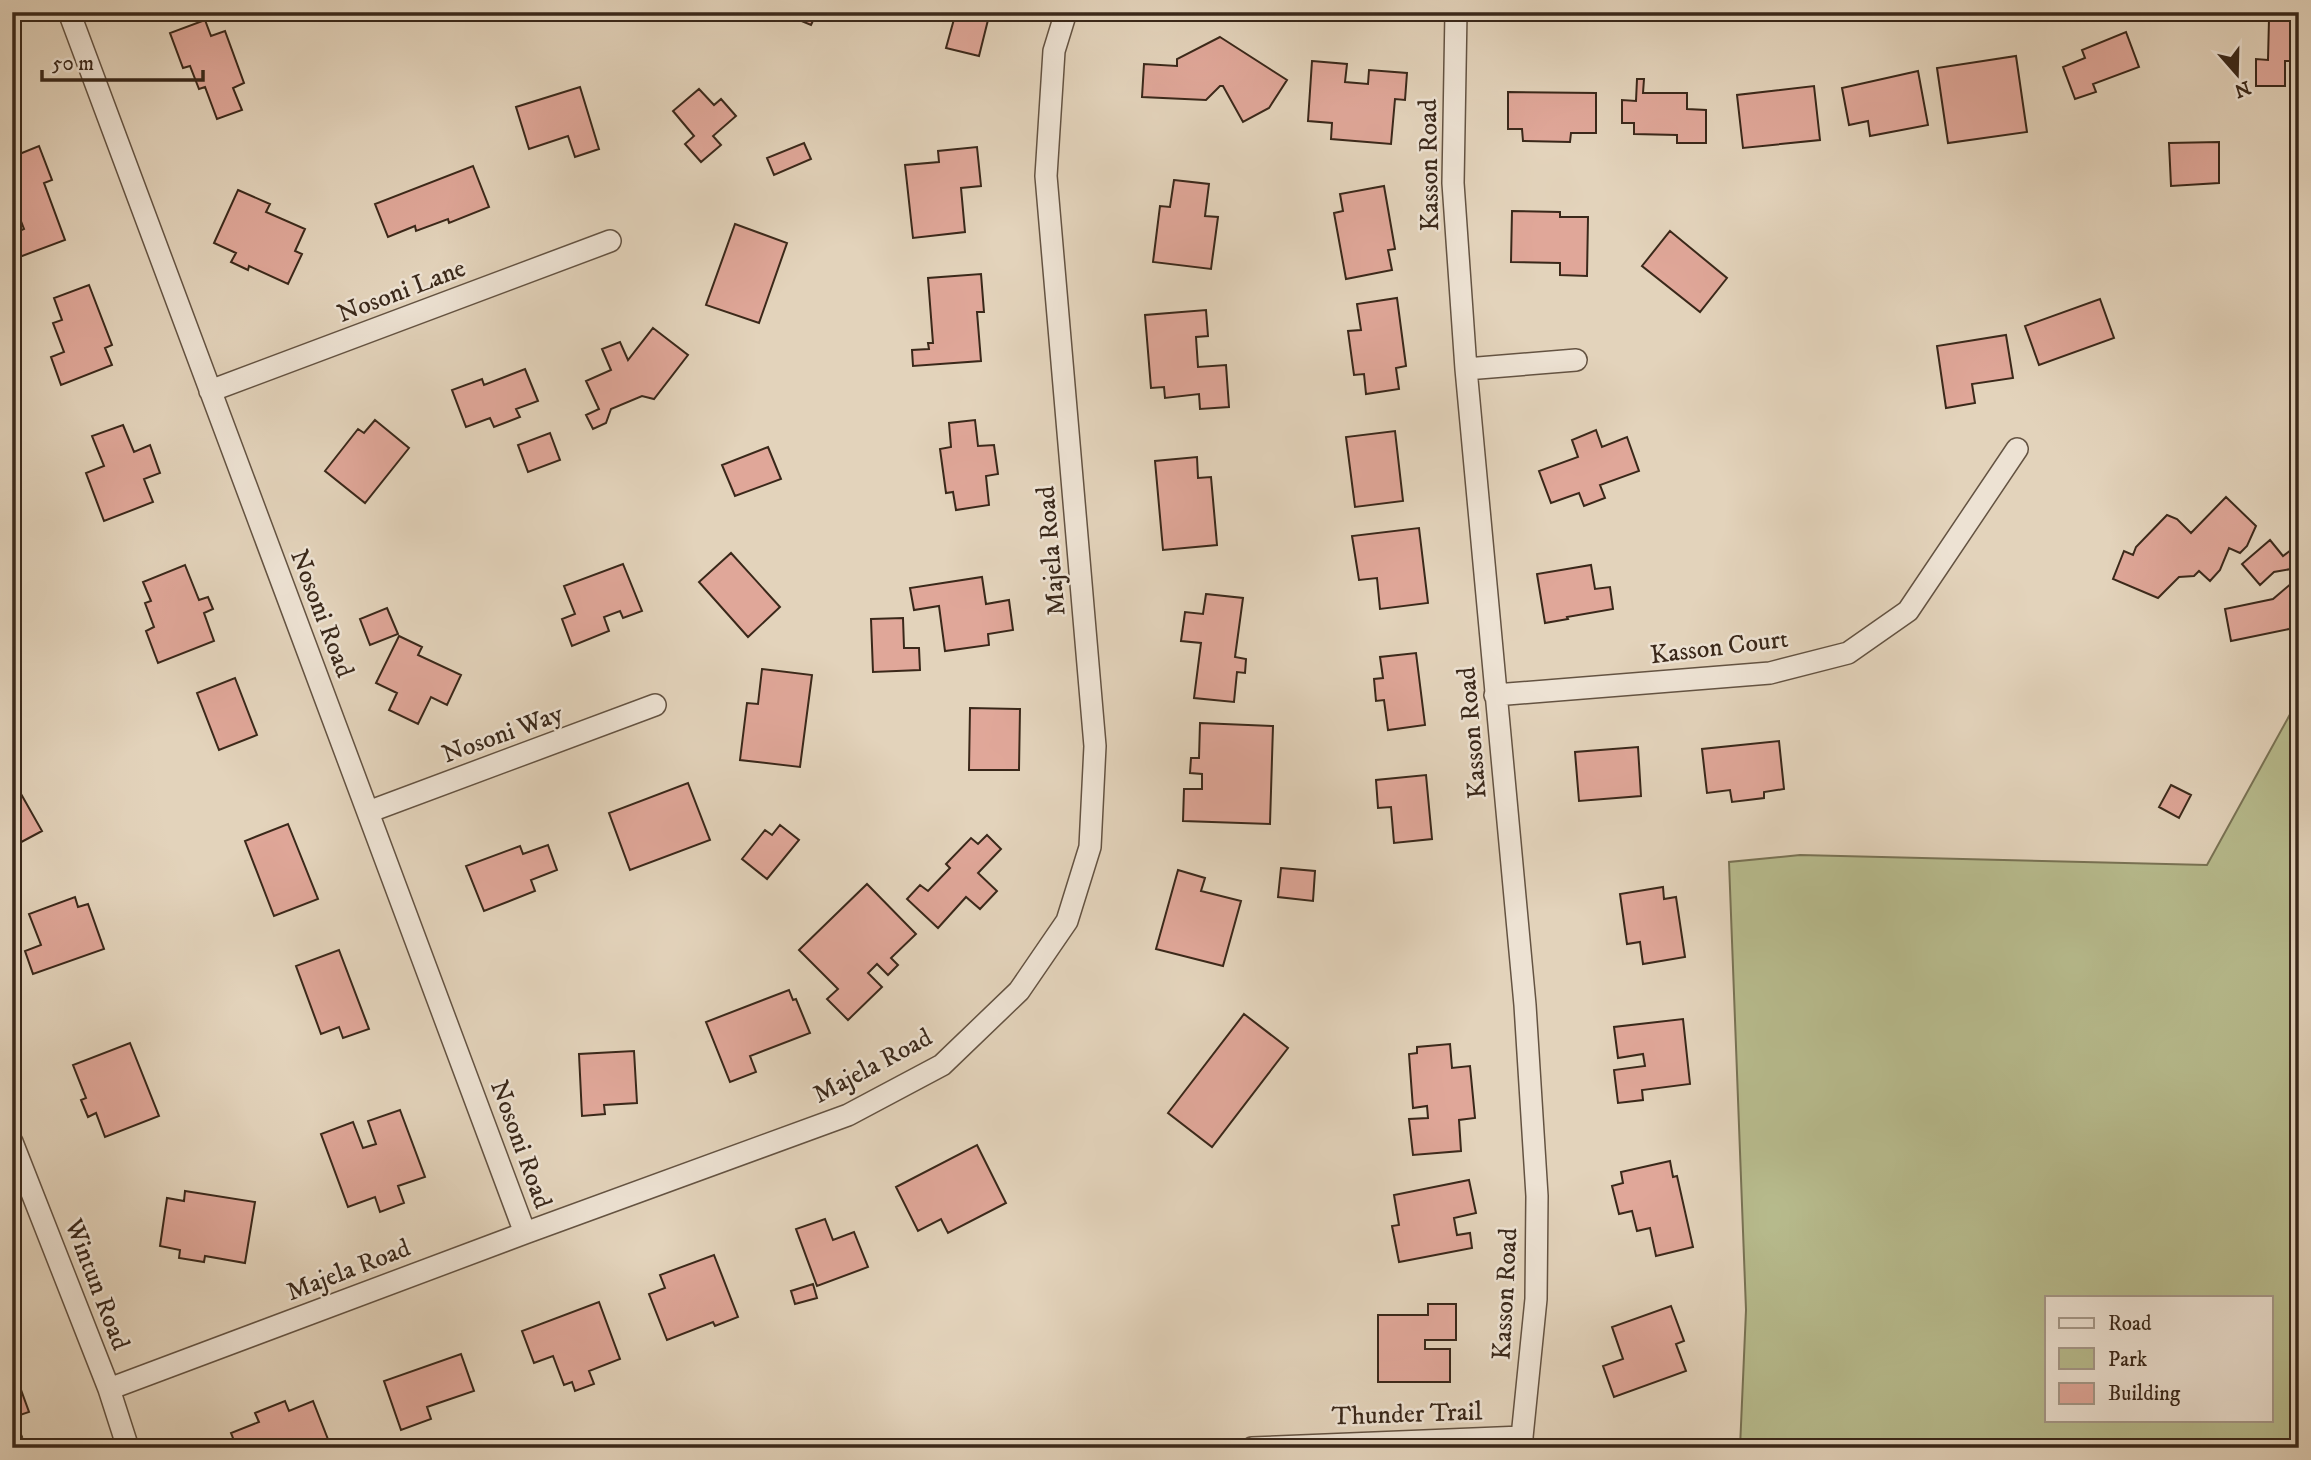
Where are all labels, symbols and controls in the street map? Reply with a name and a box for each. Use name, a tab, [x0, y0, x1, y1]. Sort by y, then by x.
scale bar	[42, 38, 203, 82]
north arrow	[2202, 38, 2272, 108]
text: 50 m	[52, 51, 94, 77]
text: N	[2231, 75, 2254, 102]
street label: Kasson Road	[1412, 99, 1447, 231]
street label: Nosoni Lane	[333, 252, 470, 331]
street label: Majela Road	[1029, 485, 1074, 617]
street label: Nosoni Road	[282, 545, 361, 682]
street label: Kasson Court	[1648, 623, 1790, 672]
street label: Kasson Road	[1450, 665, 1495, 800]
street label: Nosoni Way	[438, 697, 568, 771]
street label: Majela Road	[808, 1021, 938, 1111]
street label: Nosoni Road	[482, 1076, 559, 1213]
street label: Wintun Road	[56, 1213, 137, 1355]
street label: Kasson Road	[1486, 1227, 1525, 1361]
street label: Majela Road	[282, 1232, 415, 1309]
legend	[2045, 1296, 2272, 1422]
text: Road	[2108, 1311, 2152, 1337]
text: Park	[2108, 1347, 2148, 1373]
text: Building	[2108, 1381, 2181, 1407]
street label: Thunder Trail	[1331, 1395, 1483, 1434]

